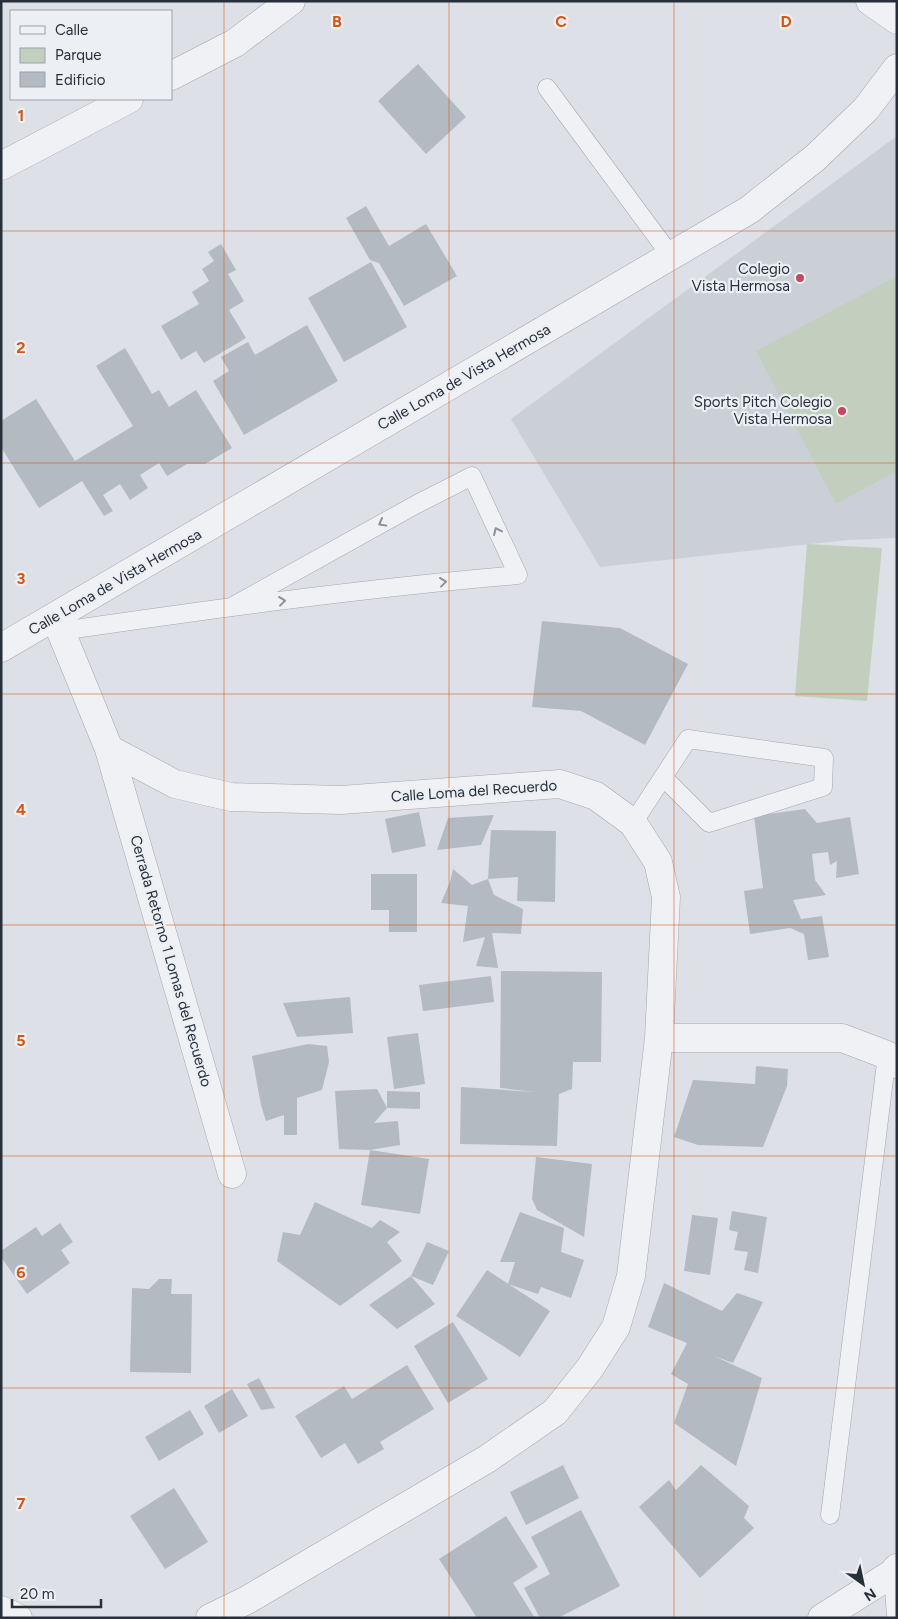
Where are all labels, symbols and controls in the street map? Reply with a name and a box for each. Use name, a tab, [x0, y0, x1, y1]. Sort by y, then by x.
legend	[10, 10, 172, 100]
text: B	[332, 12, 342, 31]
text: C	[555, 12, 567, 31]
text: D	[780, 12, 792, 31]
text: Calle	[55, 21, 88, 39]
text: Parque	[55, 46, 102, 64]
text: Edificio	[55, 71, 106, 89]
text: 1	[18, 106, 24, 125]
place label: Colegio Vista Hermosa	[692, 260, 790, 295]
marker: Colegio Vista Hermosa	[794, 272, 806, 284]
street label: Calle Loma de Vista Hermosa	[374, 320, 554, 434]
text: 2	[16, 338, 26, 357]
place label: Sports Pitch Colegio Vista Hermosa	[694, 393, 832, 428]
marker: Sports Pitch Colegio Vista Hermosa	[836, 405, 848, 417]
one-way arrow	[378, 517, 387, 527]
street label: Calle Loma de Vista Hermosa	[25, 525, 205, 639]
one-way arrow	[493, 527, 504, 536]
text: 3	[17, 569, 26, 588]
one-way arrow	[440, 577, 448, 588]
one-way arrow	[278, 596, 286, 607]
street label: Calle Loma del Recuerdo	[390, 776, 558, 806]
text: 4	[16, 800, 26, 819]
street label: Cerrada Retorno 1 Lomas del Recuerdo	[126, 833, 216, 1089]
text: 5	[16, 1031, 26, 1050]
text: 6	[16, 1263, 26, 1282]
text: 7	[17, 1494, 26, 1513]
north arrow	[838, 1559, 888, 1609]
scale bar	[12, 1576, 101, 1608]
text: N	[861, 1584, 879, 1605]
text: 20 m	[20, 1585, 54, 1603]

